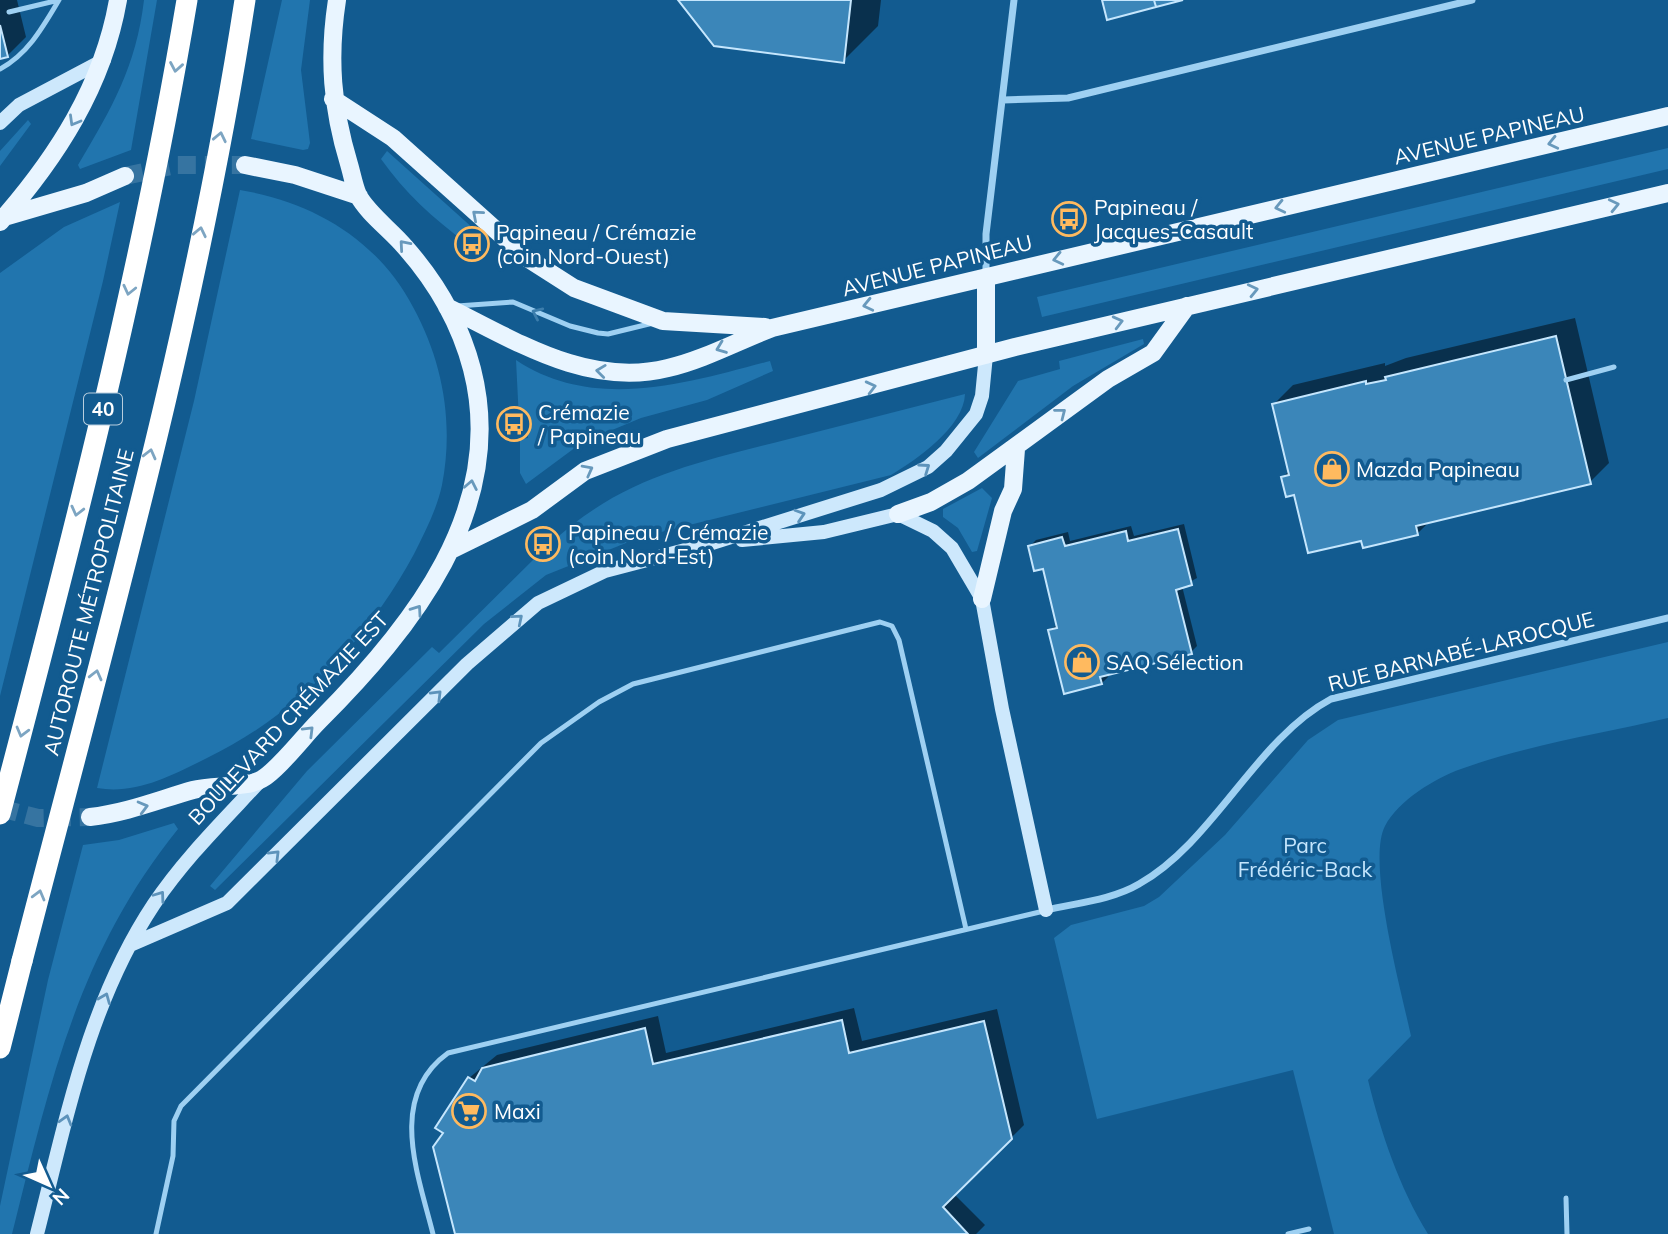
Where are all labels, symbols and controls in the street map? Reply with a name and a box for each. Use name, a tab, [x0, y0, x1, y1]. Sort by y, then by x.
one-way arrow	[169, 61, 184, 73]
street label: AVENUE PAPINEAU	[1391, 100, 1587, 170]
one-way arrow	[69, 114, 82, 127]
one-way arrow	[211, 131, 226, 143]
one-way arrow	[1547, 135, 1559, 149]
place label: Papineau / Jacques-Casault	[1094, 194, 1253, 244]
one-way arrow	[1274, 199, 1286, 213]
one-way arrow	[1608, 199, 1620, 214]
bus stop icon: Papineau / Jacques-Casault	[1050, 200, 1088, 238]
one-way arrow	[473, 211, 486, 223]
place label: Papineau / Crémazie (coin Nord-Ouest)	[496, 219, 696, 269]
bus stop icon: Papineau / Crémazie (coin Nord-Ouest)	[453, 225, 491, 263]
one-way arrow	[192, 226, 207, 238]
street label: AVENUE PAPINEAU	[839, 229, 1035, 301]
one-way arrow	[400, 240, 412, 253]
one-way arrow	[1052, 251, 1064, 265]
one-way arrow	[123, 284, 137, 296]
one-way arrow	[1247, 284, 1259, 298]
one-way arrow	[862, 297, 874, 311]
one-way arrow	[532, 307, 544, 321]
one-way arrow	[1112, 316, 1124, 331]
one-way arrow	[715, 339, 727, 353]
one-way arrow	[596, 364, 607, 379]
one-way arrow	[864, 381, 876, 395]
road number: 40	[84, 394, 122, 424]
place label: Crémazie / Papineau	[537, 399, 641, 449]
bus stop icon: Crémazie / Papineau	[495, 405, 533, 443]
one-way arrow	[1054, 409, 1066, 422]
street label: AUTOROUTE MÉTROPOLITAINE	[37, 446, 139, 758]
one-way arrow	[142, 448, 157, 460]
shop icon: Mazda Papineau	[1313, 450, 1351, 488]
place label: Mazda Papineau	[1356, 456, 1520, 482]
one-way arrow	[917, 464, 930, 476]
one-way arrow	[581, 465, 593, 479]
one-way arrow	[462, 479, 477, 491]
one-way arrow	[71, 505, 86, 517]
one-way arrow	[794, 509, 806, 523]
place label: Papineau / Crémazie (coin Nord-Est)	[568, 519, 768, 569]
bus stop icon: Papineau / Crémazie (coin Nord-Est)	[524, 525, 562, 563]
one-way arrow	[409, 605, 421, 618]
street label: RUE BARNABÉ-LAROCQUE	[1325, 605, 1597, 697]
street label: BOULEVARD CRÉMAZIE EST	[182, 606, 394, 830]
one-way arrow	[510, 614, 522, 627]
shop icon: SAQ Sélection	[1063, 643, 1101, 681]
place label: SAQ Sélection	[1106, 649, 1244, 675]
one-way arrow	[88, 669, 102, 681]
one-way arrow	[429, 690, 442, 703]
one-way arrow	[15, 726, 30, 738]
one-way arrow	[301, 726, 314, 739]
one-way arrow	[137, 801, 149, 815]
park label: Parc Frédéric-Back	[1238, 832, 1372, 882]
one-way arrow	[267, 850, 280, 863]
one-way arrow	[31, 889, 45, 901]
one-way arrow	[151, 891, 164, 904]
one-way arrow	[96, 992, 110, 1004]
supermarket icon: Maxi	[450, 1092, 488, 1130]
place label: Maxi	[494, 1098, 541, 1124]
one-way arrow	[58, 1115, 73, 1127]
north arrow	[14, 1150, 84, 1220]
text: N	[47, 1183, 75, 1211]

